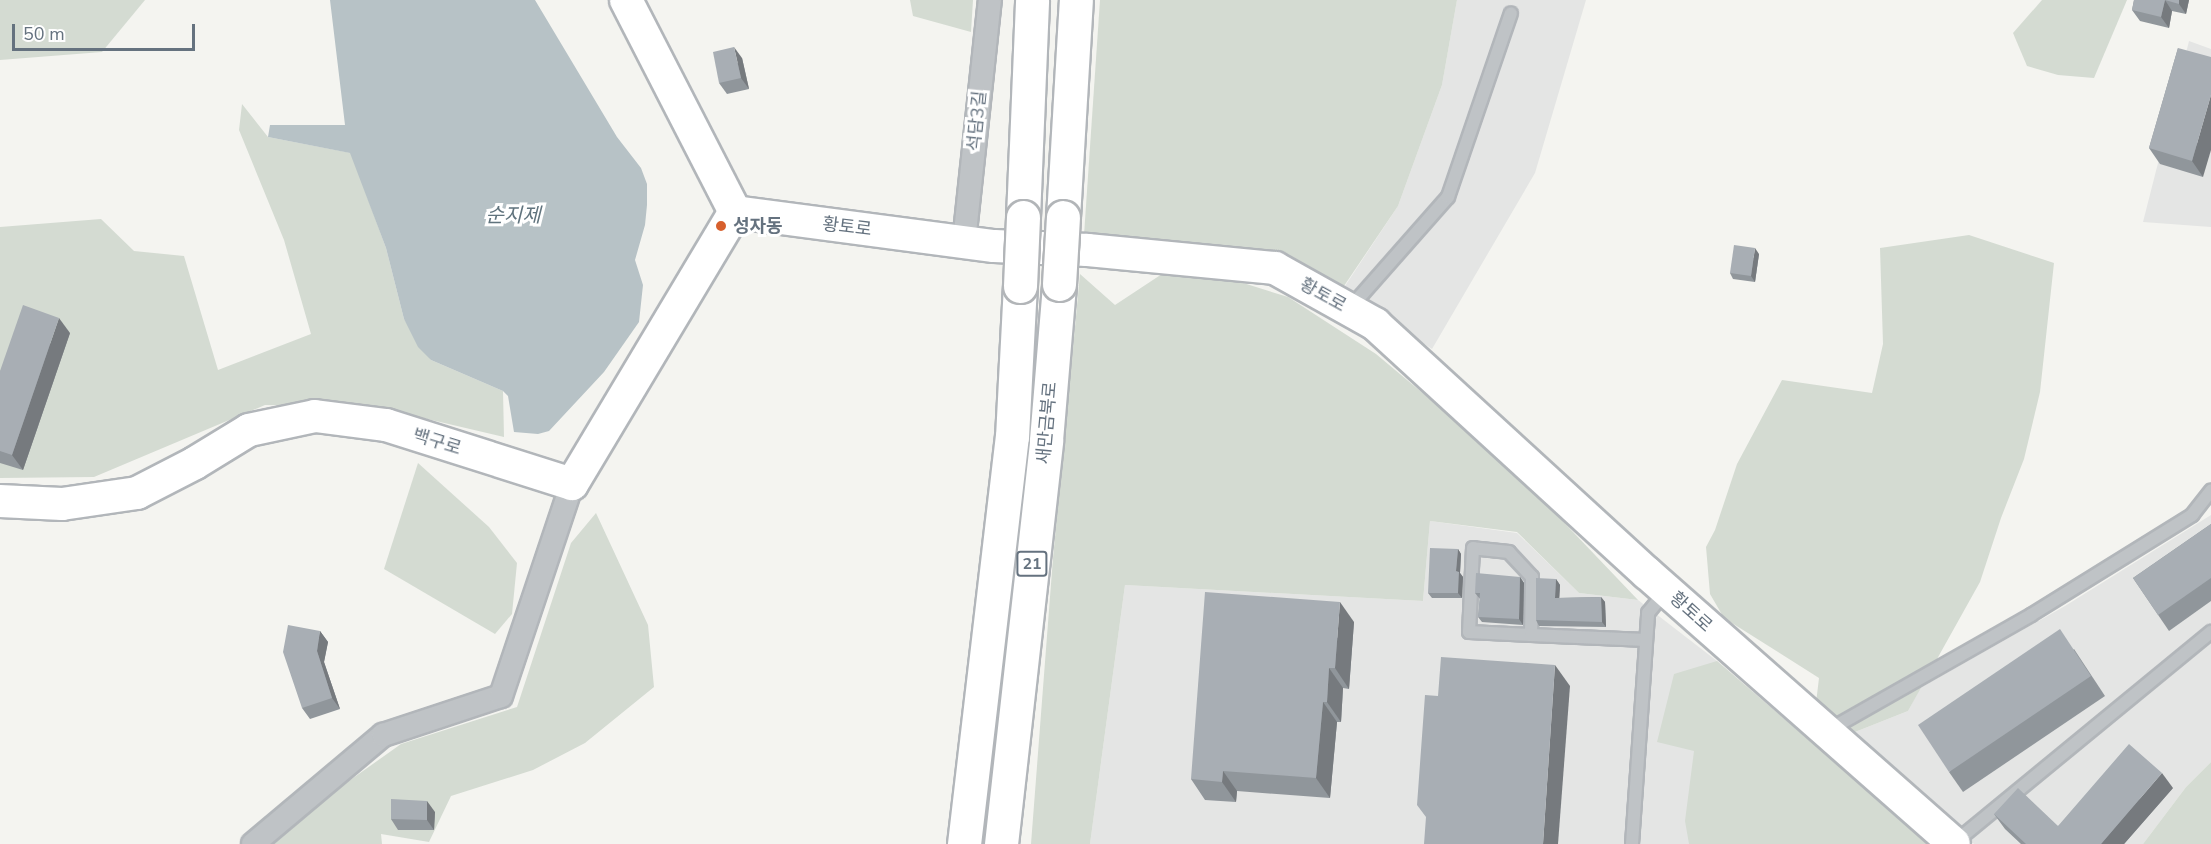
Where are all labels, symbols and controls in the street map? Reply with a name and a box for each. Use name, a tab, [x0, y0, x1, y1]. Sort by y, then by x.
scale bar	[15, 12, 198, 50]
text: 50 m	[23, 22, 65, 46]
street label: 석담3길	[963, 90, 991, 152]
water label: 순지제	[485, 203, 541, 227]
street label: 황토로	[821, 213, 873, 241]
place label: 성자동	[733, 215, 783, 237]
marker: 성자동	[714, 219, 728, 233]
street label: 황토로	[1296, 274, 1350, 316]
street label: 새만금북로	[1033, 381, 1061, 465]
street label: 백구로	[410, 424, 464, 460]
road number: 21	[1016, 551, 1048, 577]
street label: 황토로	[1665, 587, 1717, 637]

